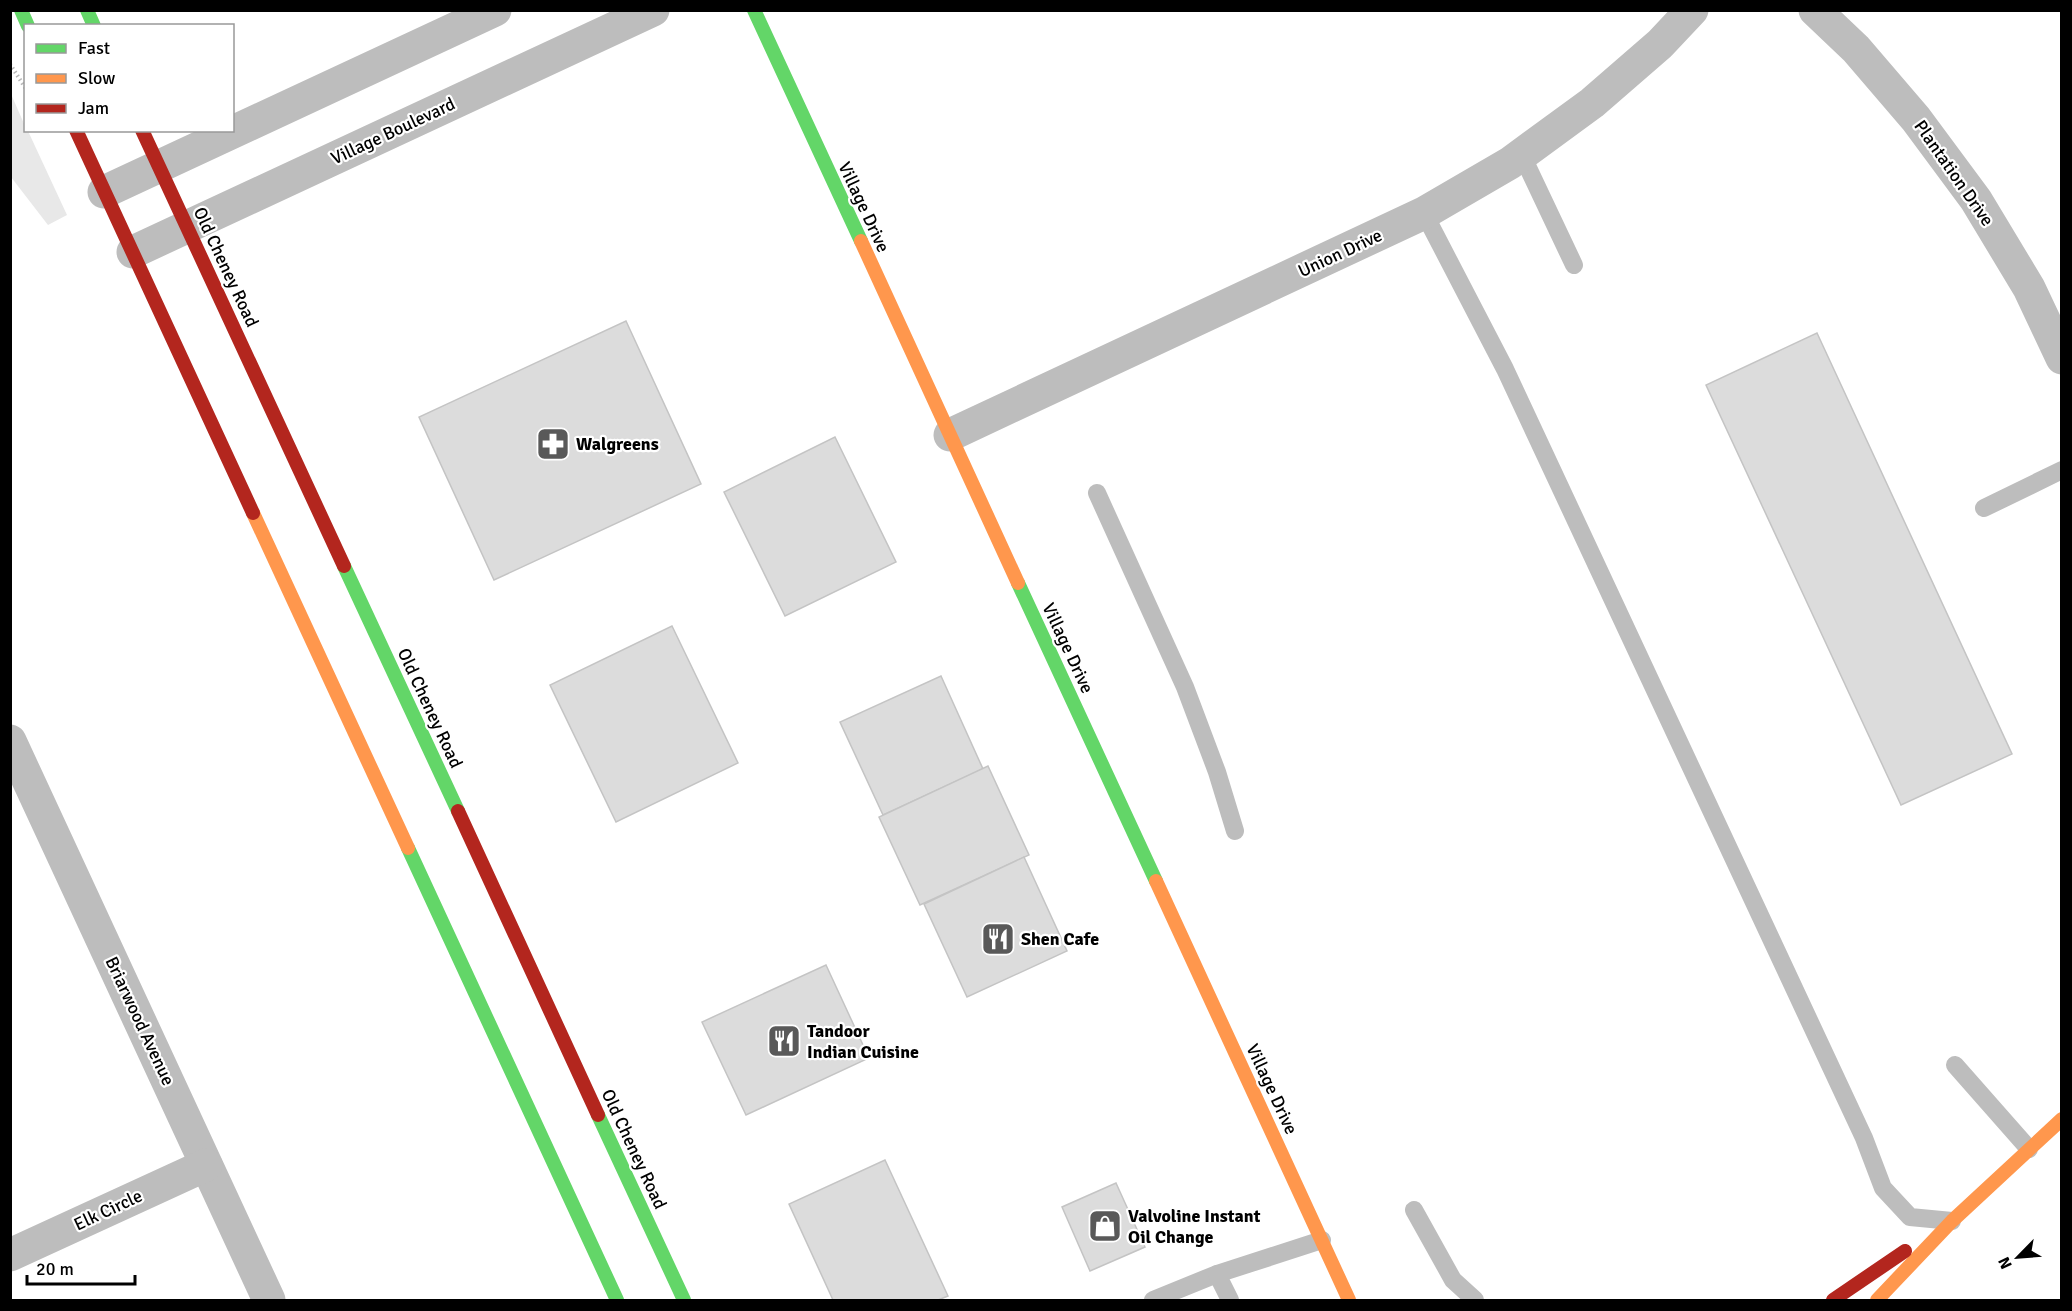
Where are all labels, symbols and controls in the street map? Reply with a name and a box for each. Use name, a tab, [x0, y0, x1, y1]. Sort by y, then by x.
legend	[24, 24, 234, 132]
text: Fast	[78, 37, 110, 59]
text: Slow	[78, 67, 115, 89]
street label: Village Boulevard	[327, 93, 459, 169]
text: Jam	[78, 97, 109, 119]
street label: Plantation Drive	[1909, 116, 1999, 230]
street label: Village Drive	[833, 158, 895, 256]
street label: Old Cheney Road	[189, 204, 263, 330]
street label: Union Drive	[1295, 224, 1385, 282]
pharmacy icon: Walgreens	[535, 426, 571, 462]
place label: Walgreens	[576, 433, 659, 455]
street label: Village Drive	[1037, 599, 1099, 697]
street label: Old Cheney Road	[393, 645, 467, 771]
restaurant icon: Shen Cafe	[980, 921, 1016, 957]
place label: Shen Cafe	[1021, 928, 1099, 950]
street label: Briarwood Avenue	[100, 953, 180, 1089]
place label: Tandoor Indian Cuisine	[807, 1020, 919, 1063]
restaurant icon: Tandoor Indian Cuisine	[766, 1023, 802, 1059]
street label: Village Drive	[1241, 1040, 1303, 1138]
street label: Old Cheney Road	[597, 1086, 671, 1212]
street label: Elk Circle	[70, 1185, 146, 1235]
place label: Valvoline Instant Oil Change	[1128, 1205, 1261, 1248]
shop icon: Valvoline Instant Oil Change	[1087, 1208, 1123, 1244]
north arrow	[1988, 1227, 2048, 1287]
scale bar	[27, 1248, 135, 1286]
text: N	[1994, 1254, 2017, 1272]
text: 20 m	[36, 1258, 74, 1280]

